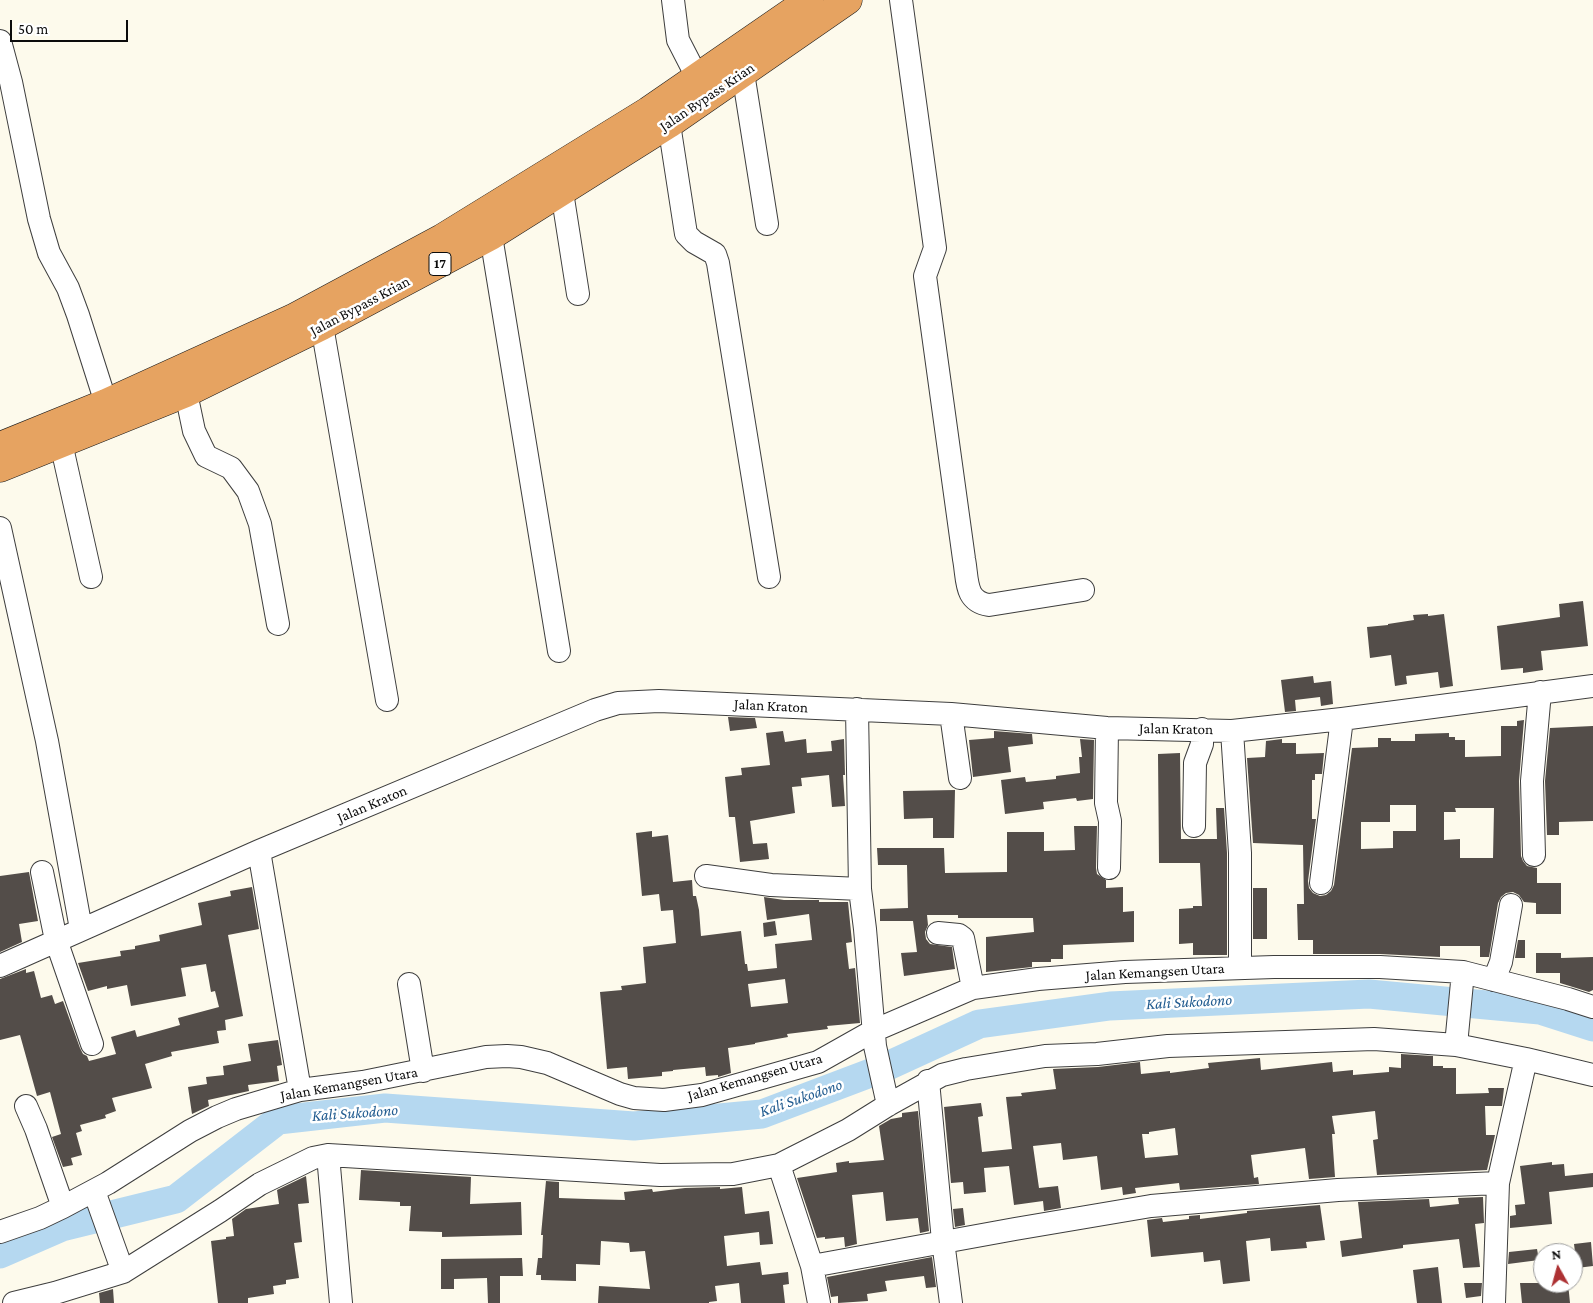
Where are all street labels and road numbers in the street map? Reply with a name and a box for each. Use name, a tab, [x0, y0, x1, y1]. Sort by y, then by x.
street label: Jalan Bypass Krian	[656, 59, 758, 135]
road number: 17	[429, 252, 451, 276]
street label: Jalan Bypass Krian	[307, 272, 413, 340]
street label: Jalan Kraton	[734, 695, 808, 717]
street label: Jalan Kraton	[1139, 719, 1213, 739]
street label: Jalan Kraton	[334, 781, 410, 827]
street label: Jalan Kemangsen Utara	[1085, 959, 1225, 985]
street label: Jalan Kemangsen Utara	[686, 1049, 824, 1105]
street label: Jalan Kemangsen Utara	[279, 1063, 419, 1105]

